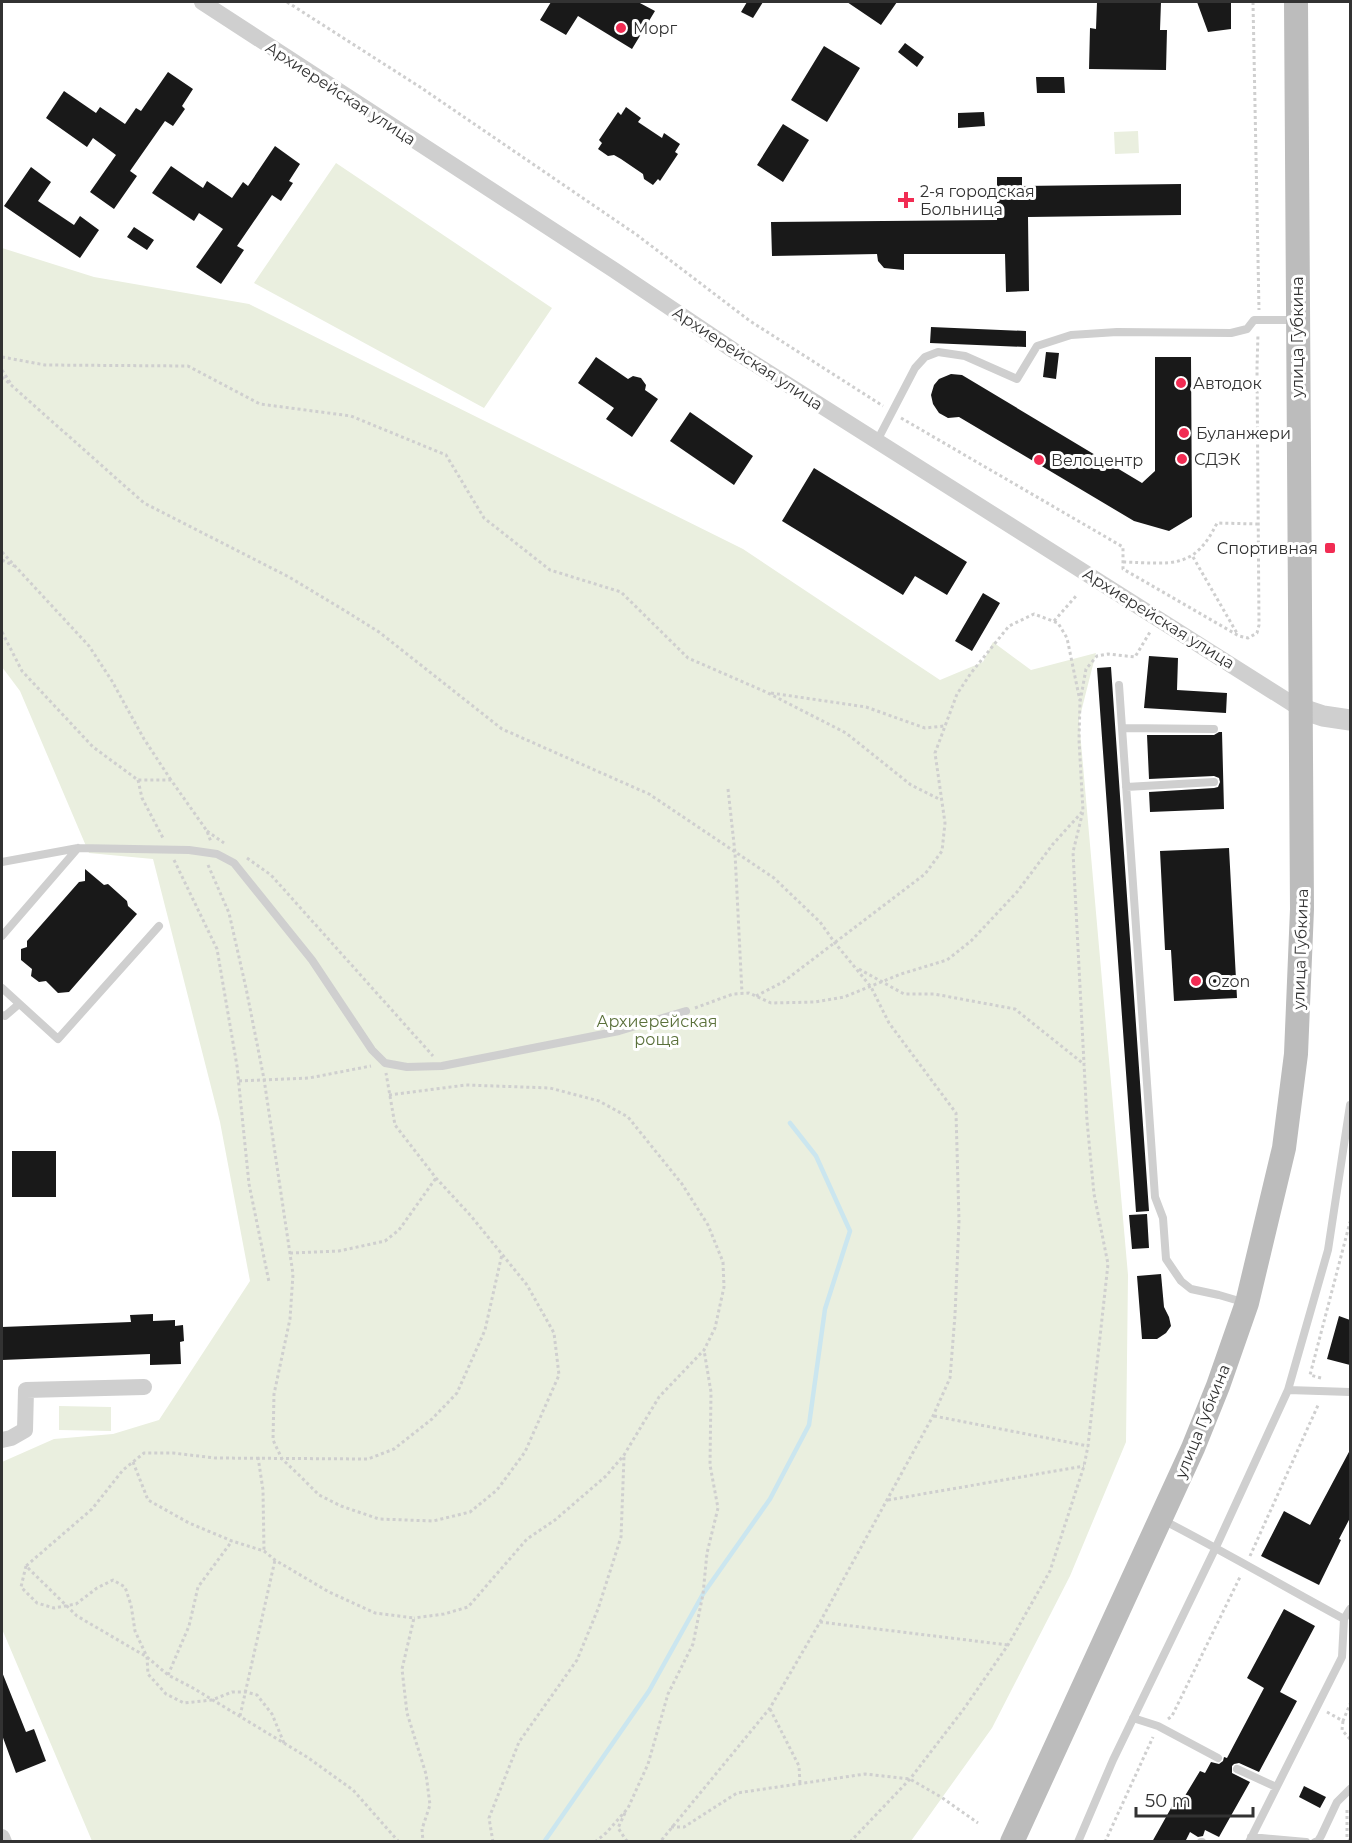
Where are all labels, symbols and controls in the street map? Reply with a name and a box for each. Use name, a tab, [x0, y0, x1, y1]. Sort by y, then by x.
place label: Морг	[633, 19, 678, 38]
marker: Морг	[614, 21, 628, 35]
street label: Архиерейская улица	[262, 38, 419, 149]
place label: 2-я городская Больница	[920, 182, 1035, 219]
marker: 2-я городская Больница	[897, 191, 915, 209]
street label: улица Губкина	[1288, 276, 1307, 399]
street label: Архиерейская улица	[669, 303, 826, 414]
place label: Автодок	[1193, 374, 1263, 393]
marker: Автодок	[1174, 376, 1188, 390]
place label: Буланжери	[1196, 424, 1291, 443]
marker: Буланжери	[1177, 426, 1191, 440]
place label: СДЭК	[1194, 450, 1240, 469]
place label: Велоцентр	[1051, 451, 1143, 470]
marker: СДЭК	[1175, 452, 1189, 466]
marker: Велоцентр	[1032, 453, 1046, 467]
place label: Спортивная	[1217, 539, 1318, 558]
marker: Спортивная	[1323, 541, 1337, 555]
street label: Архиерейская улица	[1079, 564, 1238, 673]
street label: улица Губкина	[1289, 888, 1312, 1011]
place label: Ozon	[1208, 972, 1250, 991]
marker: Ozon	[1189, 974, 1203, 988]
park label: Архиерейская роща	[597, 1012, 717, 1049]
street label: улица Губкина	[1171, 1361, 1234, 1482]
scale bar	[1136, 1780, 1253, 1818]
text: 50 m	[1145, 1790, 1191, 1812]

